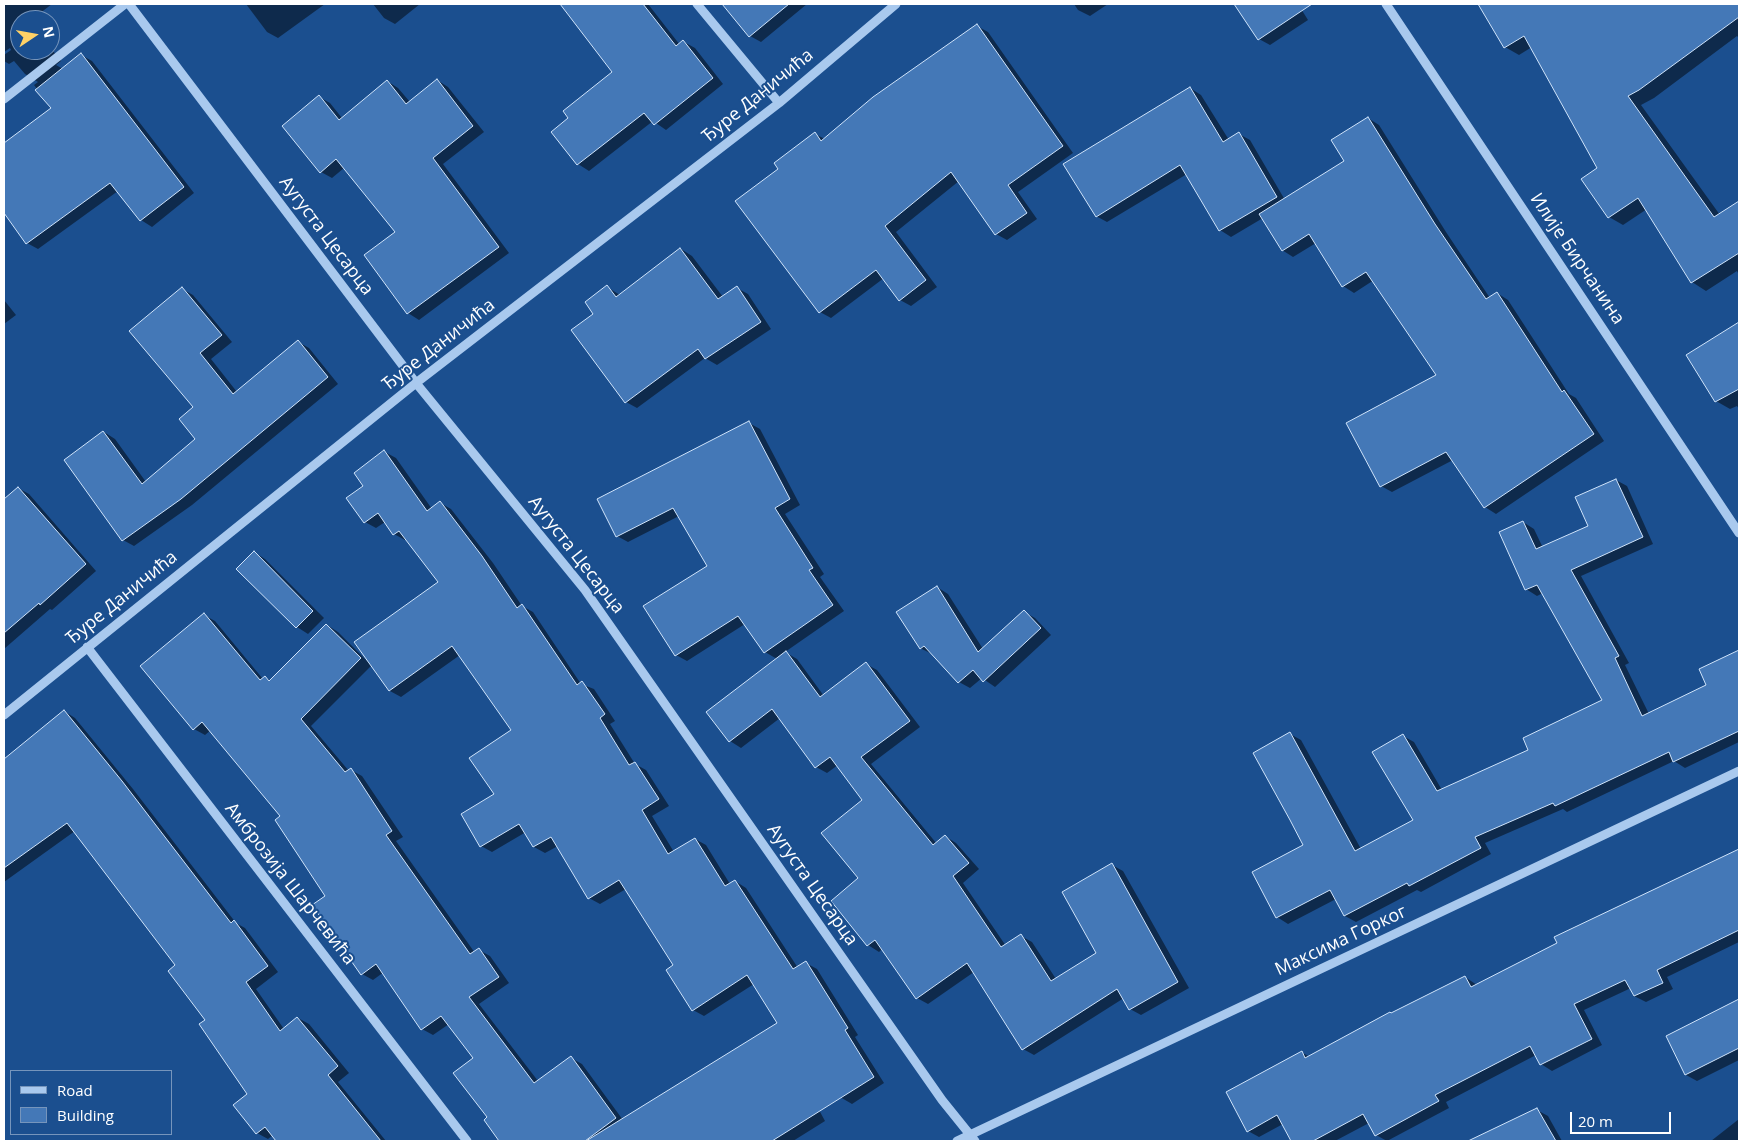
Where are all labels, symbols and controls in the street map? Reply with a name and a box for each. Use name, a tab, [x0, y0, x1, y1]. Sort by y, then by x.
north arrow	[10, 10, 60, 60]
text: N	[39, 24, 60, 40]
street label: Ђуре Даничића	[698, 45, 818, 147]
street label: Аугуста Цесарца	[274, 172, 378, 300]
street label: Илије Бирчанина	[1525, 189, 1629, 329]
street label: Ђуре Даничића	[379, 294, 499, 396]
street label: Аугуста Цесарца	[523, 492, 629, 618]
street label: Ђуре Даничића	[62, 547, 182, 649]
street label: Амброзија Шарчевића	[220, 799, 360, 969]
street label: Аугуста Цесарца	[762, 820, 862, 950]
street label: Максима Горког	[1272, 901, 1410, 981]
legend	[10, 1070, 172, 1135]
text: Road	[57, 1080, 93, 1100]
scale bar	[1573, 1102, 1674, 1134]
text: Building	[57, 1105, 114, 1125]
text: 20 m	[1578, 1111, 1613, 1131]

